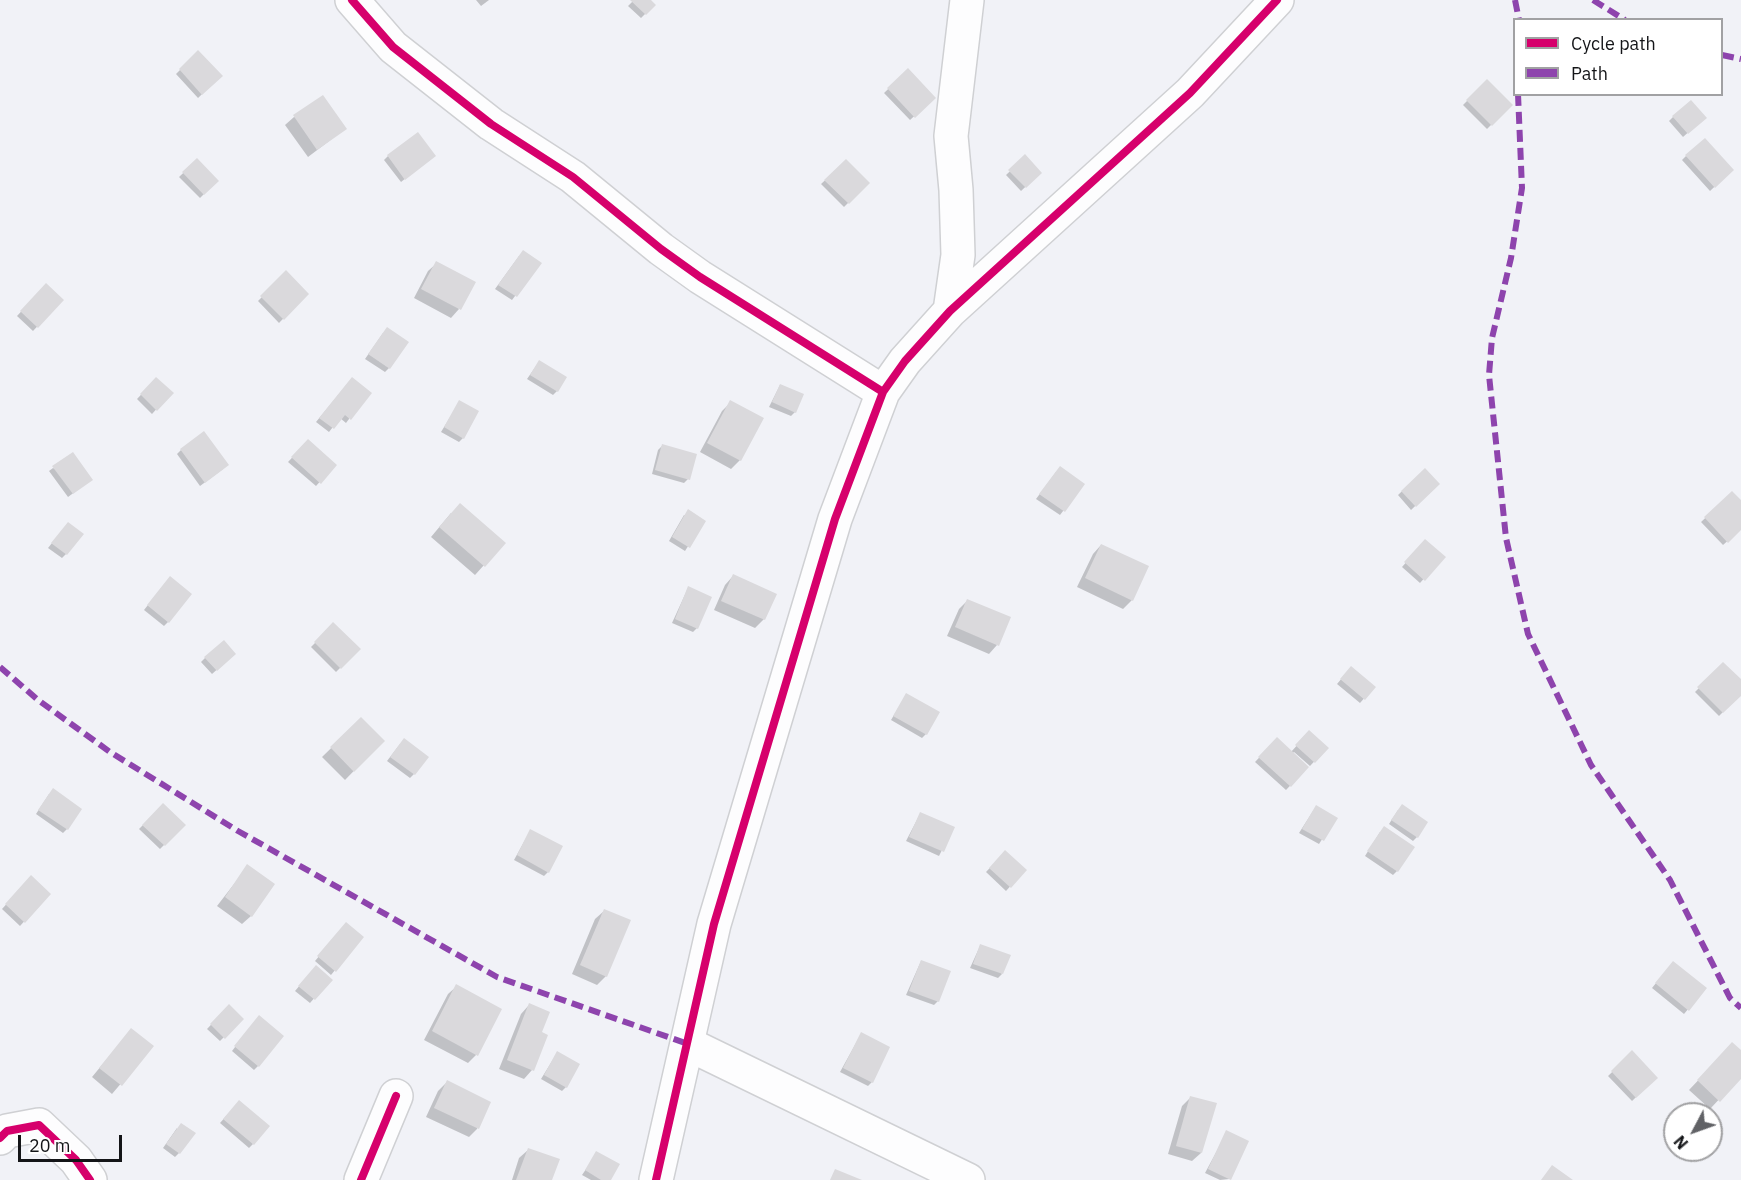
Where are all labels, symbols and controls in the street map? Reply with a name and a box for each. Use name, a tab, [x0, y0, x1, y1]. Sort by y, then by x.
legend	[1513, 18, 1723, 96]
text: Cycle path	[1571, 32, 1656, 55]
text: Path	[1571, 62, 1608, 85]
north arrow	[1663, 1102, 1723, 1162]
scale bar	[21, 1123, 124, 1161]
text: N	[1670, 1132, 1692, 1153]
text: 20 m	[29, 1134, 71, 1157]

